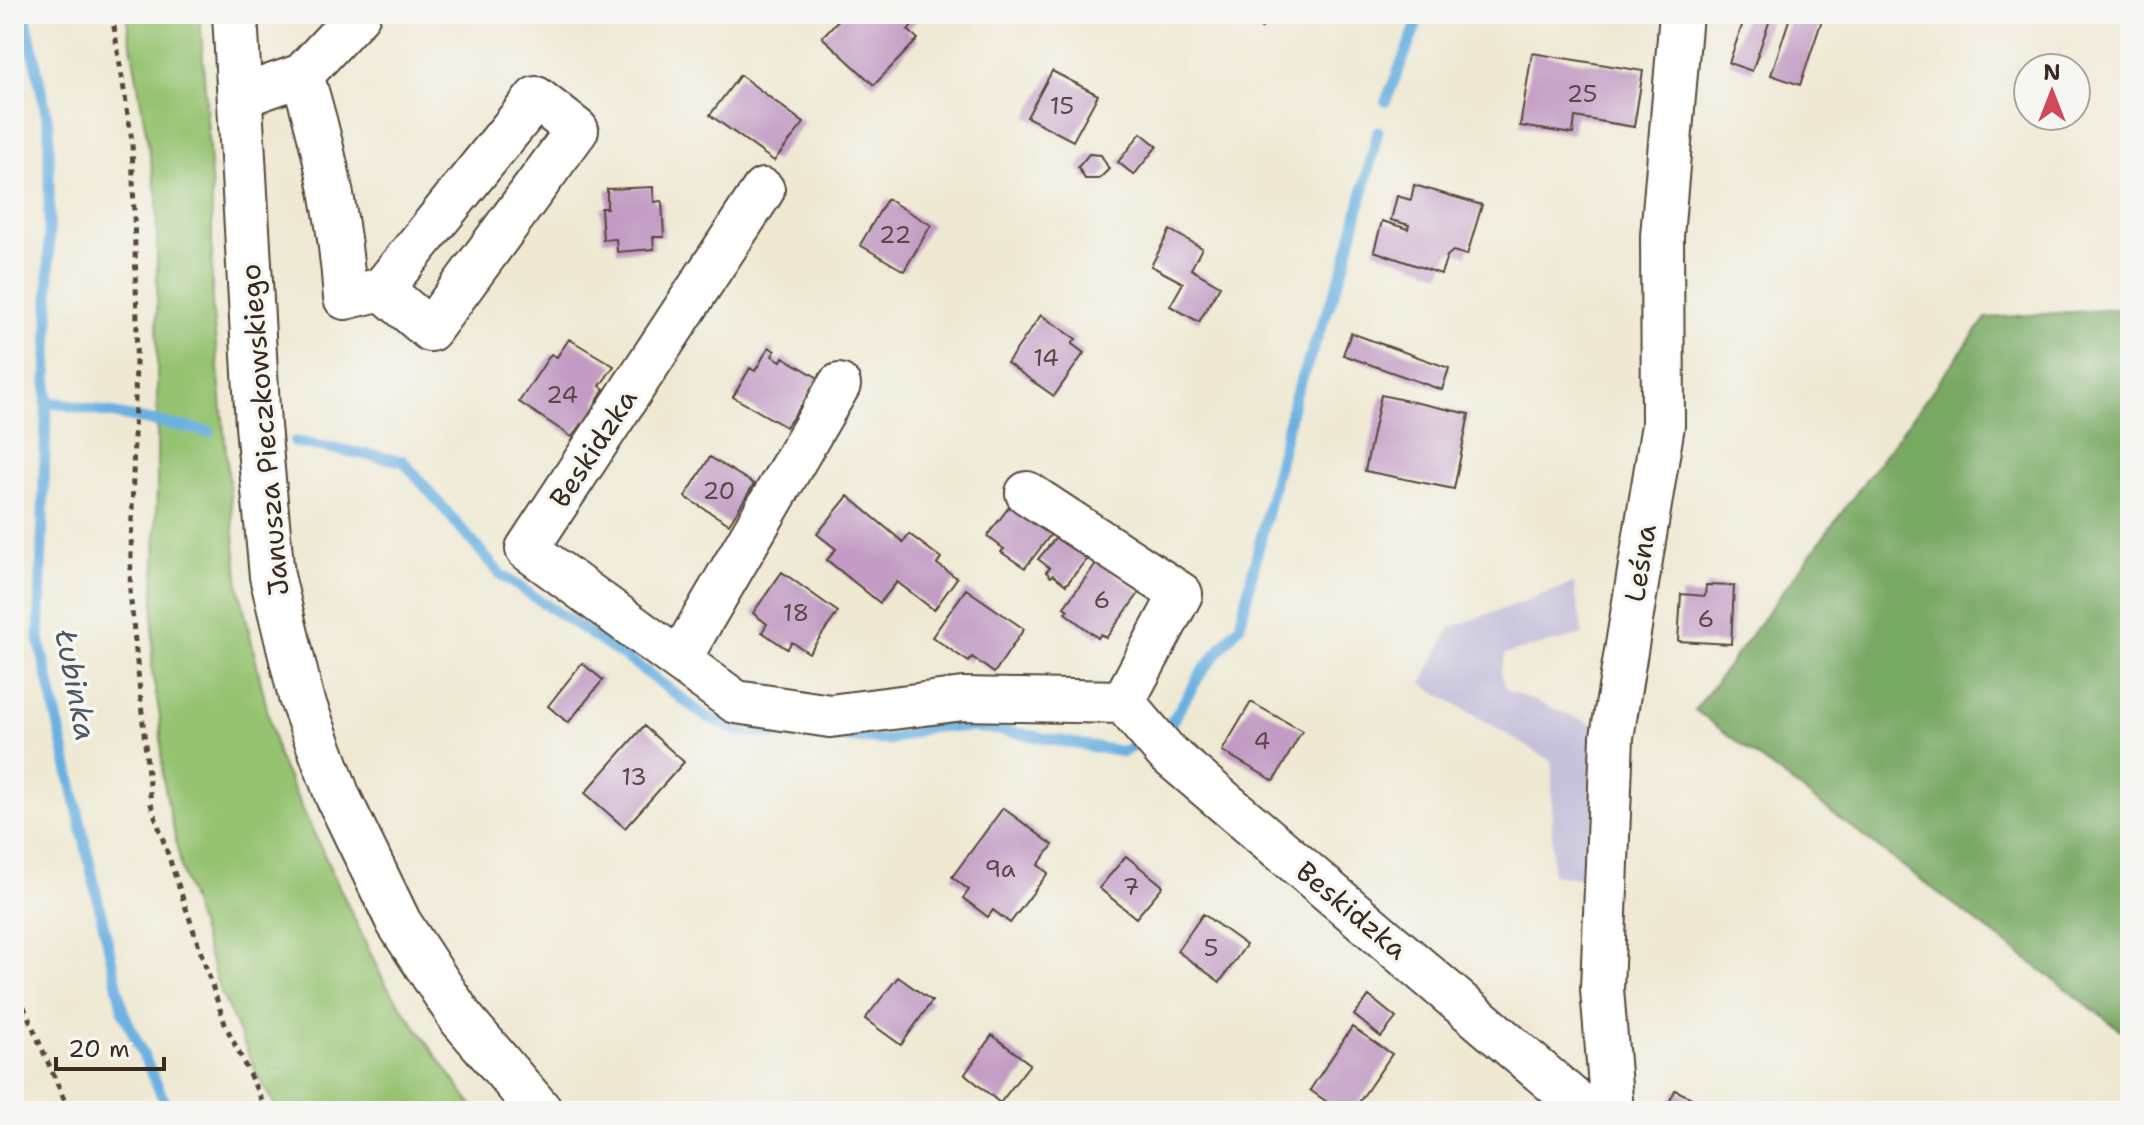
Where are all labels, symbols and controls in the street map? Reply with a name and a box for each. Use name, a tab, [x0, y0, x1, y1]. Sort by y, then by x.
north arrow	[2012, 52, 2092, 132]
text: N	[2043, 58, 2061, 87]
house number: 25	[1566, 78, 1598, 110]
house number: 15	[1050, 90, 1074, 122]
house number: 22	[879, 219, 911, 251]
street label: Janusza Pieczkowskiego	[231, 262, 297, 598]
house number: 14	[1033, 342, 1059, 374]
house number: 24	[546, 379, 578, 411]
street label: Beskidzka	[540, 381, 646, 515]
house number: 20	[703, 475, 735, 507]
street label: Leśna	[1615, 521, 1665, 605]
house number: 6	[1094, 584, 1110, 616]
house number: 18	[783, 597, 809, 629]
house number: 6	[1698, 603, 1714, 635]
water label: Łubinka	[45, 625, 107, 744]
house number: 4	[1254, 725, 1270, 757]
house number: 13	[621, 761, 647, 793]
street label: Beskidzka	[1288, 852, 1416, 968]
house number: 9a	[984, 853, 1016, 885]
house number: 7	[1123, 871, 1139, 903]
house number: 5	[1204, 932, 1218, 964]
scale bar	[56, 1021, 164, 1071]
text: 20 m	[68, 1033, 130, 1065]

